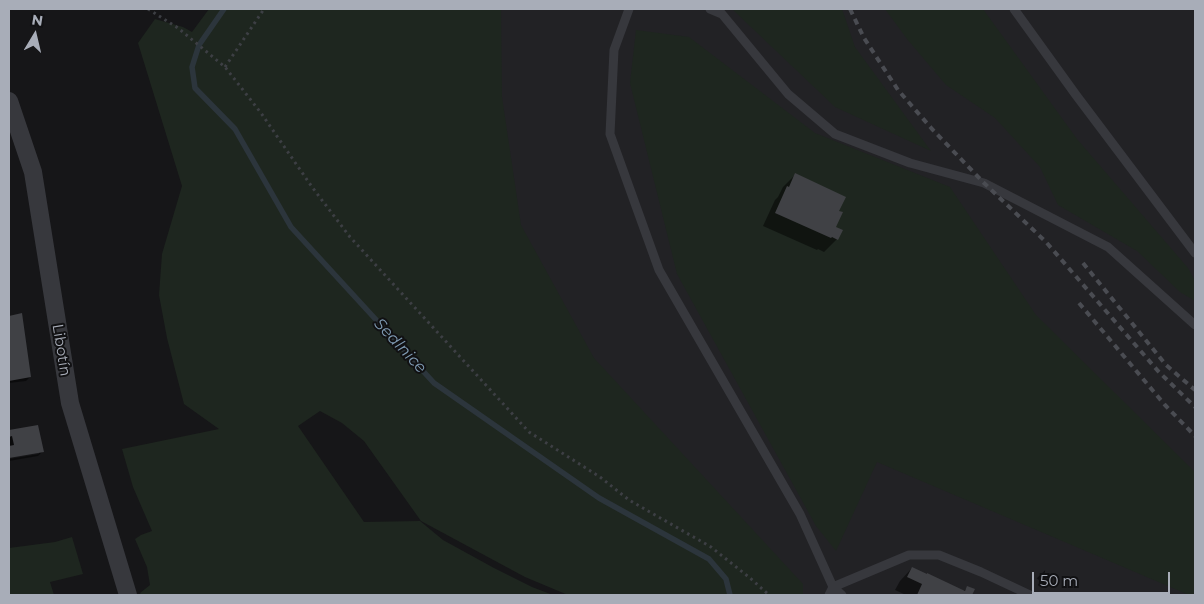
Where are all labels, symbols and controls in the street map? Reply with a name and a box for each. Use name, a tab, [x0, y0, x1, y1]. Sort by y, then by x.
north arrow	[10, 10, 60, 60]
text: N	[30, 10, 44, 30]
water label: Sedlnice	[370, 314, 430, 378]
street label: Libotín	[48, 323, 74, 377]
scale bar	[1034, 562, 1172, 594]
text: 50 m	[1040, 571, 1078, 590]

